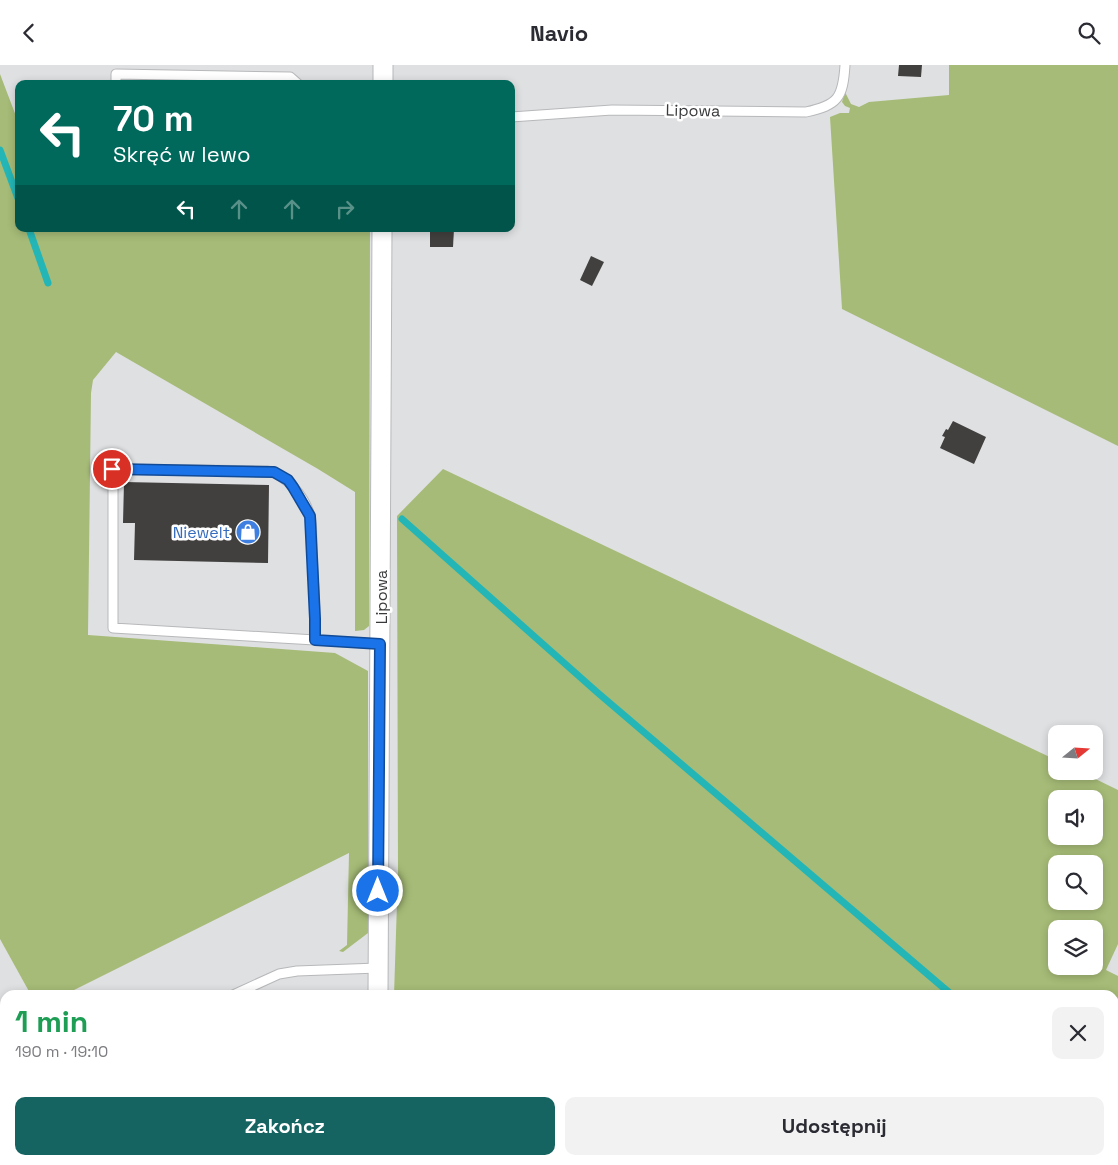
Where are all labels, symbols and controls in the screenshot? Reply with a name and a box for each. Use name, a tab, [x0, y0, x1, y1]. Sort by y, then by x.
icon: back	[15, 19, 43, 47]
text: Navio	[530, 19, 588, 47]
icon: search	[1075, 19, 1103, 47]
text: 70 m	[113, 97, 194, 141]
icon: left	[30, 100, 95, 165]
street label: Lipowa	[666, 100, 720, 121]
text: Skręć w lewo	[113, 140, 251, 168]
icon: left	[172, 195, 200, 223]
icon: ahead	[225, 195, 253, 223]
icon: ahead	[278, 195, 306, 223]
icon: right	[331, 195, 359, 223]
pin	[91, 448, 133, 490]
icon: arrive	[98, 455, 126, 483]
shop icon: Niewelt	[235, 519, 261, 545]
place label: Niewelt	[173, 522, 230, 543]
street label: Lipowa	[371, 570, 392, 624]
north arrow	[1048, 725, 1102, 780]
map controls	[1048, 725, 1103, 975]
button: sound	[1048, 790, 1103, 845]
button: search	[1048, 855, 1103, 910]
position arrow	[351, 864, 403, 916]
button: layers	[1048, 920, 1103, 975]
text: 1 min	[15, 1002, 88, 1041]
button: close	[1052, 1007, 1104, 1059]
text: 190 m · 19:10	[15, 1041, 108, 1062]
button: Zakończ	[15, 1097, 555, 1155]
button: Udostępnij	[565, 1097, 1104, 1155]

